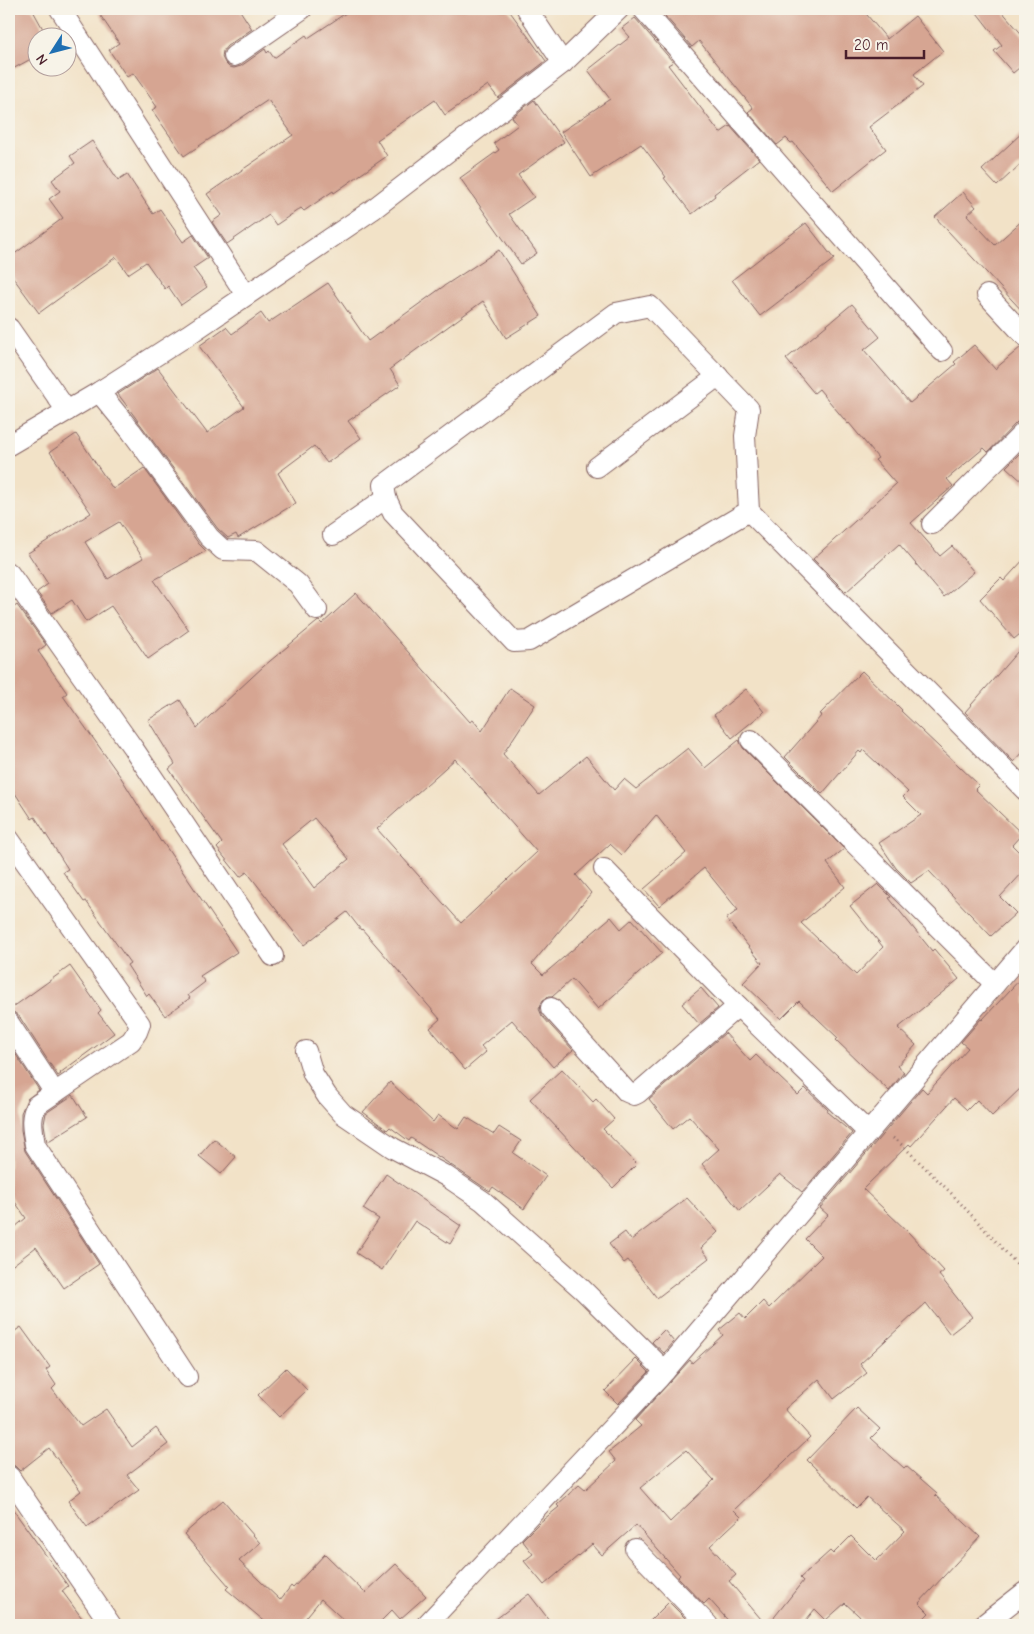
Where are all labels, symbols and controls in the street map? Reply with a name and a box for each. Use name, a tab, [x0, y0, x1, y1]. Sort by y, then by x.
north arrow	[28, 28, 78, 78]
scale bar	[846, 28, 924, 60]
text: 20 m	[854, 36, 888, 54]
text: N	[32, 51, 51, 68]

